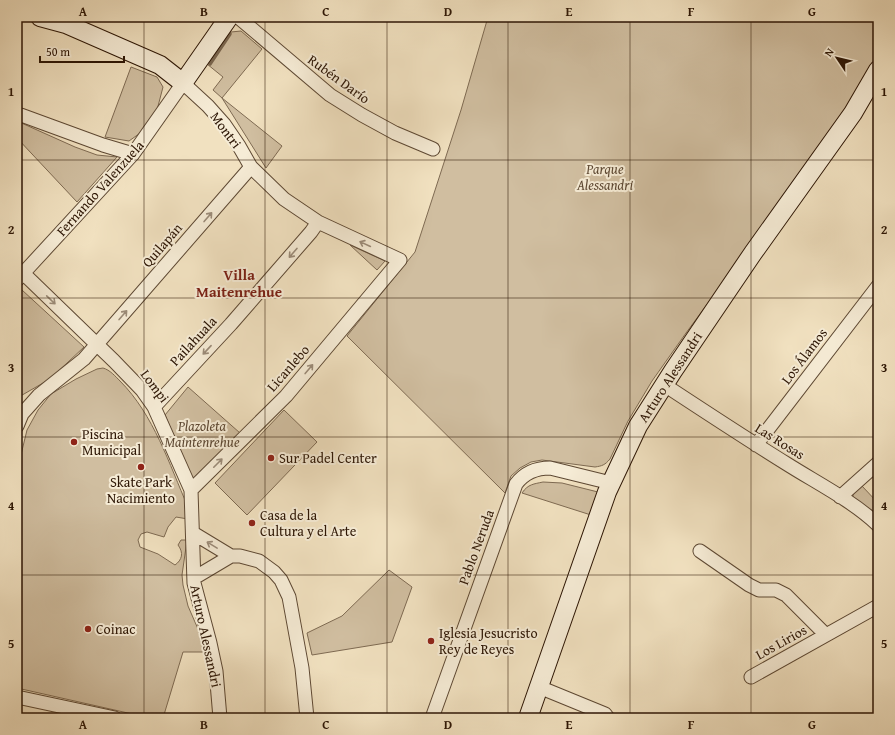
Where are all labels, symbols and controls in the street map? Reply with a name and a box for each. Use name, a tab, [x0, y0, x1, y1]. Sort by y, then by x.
text: A	[79, 2, 88, 21]
text: B	[200, 2, 208, 21]
text: C	[322, 2, 330, 21]
text: D	[444, 2, 452, 21]
text: E	[566, 2, 573, 21]
text: F	[688, 2, 695, 21]
text: G	[808, 2, 816, 21]
scale bar	[40, 38, 124, 64]
north arrow	[817, 38, 857, 78]
text: 50 m	[46, 43, 70, 60]
text: N	[820, 44, 838, 60]
street label: Rubén Darío	[304, 50, 374, 108]
text: 1	[8, 82, 14, 101]
text: 1	[881, 82, 887, 101]
street label: Montri	[206, 108, 246, 152]
street label: Fernando Valenzuela	[51, 135, 149, 240]
park label: Parque Alessandri	[576, 159, 633, 195]
one-way arrow	[204, 211, 213, 222]
street label: Quilapán	[137, 218, 187, 271]
text: 2	[8, 220, 15, 239]
text: 2	[881, 220, 888, 239]
one-way arrow	[359, 240, 371, 247]
one-way arrow	[288, 247, 297, 258]
district label: Villa Maitenrehue	[196, 264, 282, 302]
one-way arrow	[46, 295, 56, 305]
one-way arrow	[118, 309, 127, 320]
street label: Pailahuala	[165, 312, 221, 370]
street label: Los Álamos	[776, 324, 832, 388]
street label: Arturo Alessandri	[633, 328, 707, 426]
street label: Licanlebo	[262, 340, 314, 396]
one-way arrow	[202, 345, 211, 355]
text: 3	[8, 358, 14, 377]
text: 3	[881, 358, 887, 377]
one-way arrow	[304, 364, 313, 374]
street label: Lompi	[136, 365, 174, 407]
park label: Plazoleta Maintenrehue	[164, 416, 240, 452]
street label: Las Rosas	[751, 418, 809, 464]
place label: Piscina Municipal	[82, 424, 141, 460]
marker: Piscina Municipal	[69, 437, 79, 447]
place label: Sur Padel Center	[279, 448, 377, 468]
marker: Sur Padel Center	[266, 453, 276, 463]
one-way arrow	[214, 458, 223, 468]
marker: Skate Park Nacimiento	[136, 462, 146, 472]
place label: Skate Park Nacimiento	[107, 472, 175, 508]
text: 4	[8, 496, 15, 515]
text: 4	[881, 496, 888, 515]
place label: Casa de la Cultura y el Arte	[260, 505, 357, 541]
street label: Pablo Neruda	[453, 506, 499, 587]
marker: Casa de la Cultura y el Arte	[247, 518, 257, 528]
one-way arrow	[206, 540, 218, 548]
street label: Arturo Alessandri	[185, 583, 227, 689]
place label: Coinac	[96, 619, 135, 639]
street label: Los Lirios	[752, 620, 810, 664]
place label: Iglesia Jesucristo Rey de Reyes	[439, 623, 538, 659]
marker: Coinac	[83, 624, 93, 634]
text: 5	[8, 634, 15, 653]
text: 5	[881, 634, 888, 653]
marker: Iglesia Jesucristo Rey de Reyes	[426, 636, 436, 646]
text: A	[79, 715, 88, 734]
text: B	[200, 715, 208, 734]
text: C	[322, 715, 330, 734]
text: D	[444, 715, 452, 734]
text: E	[566, 715, 573, 734]
text: F	[688, 715, 695, 734]
text: G	[808, 715, 816, 734]

